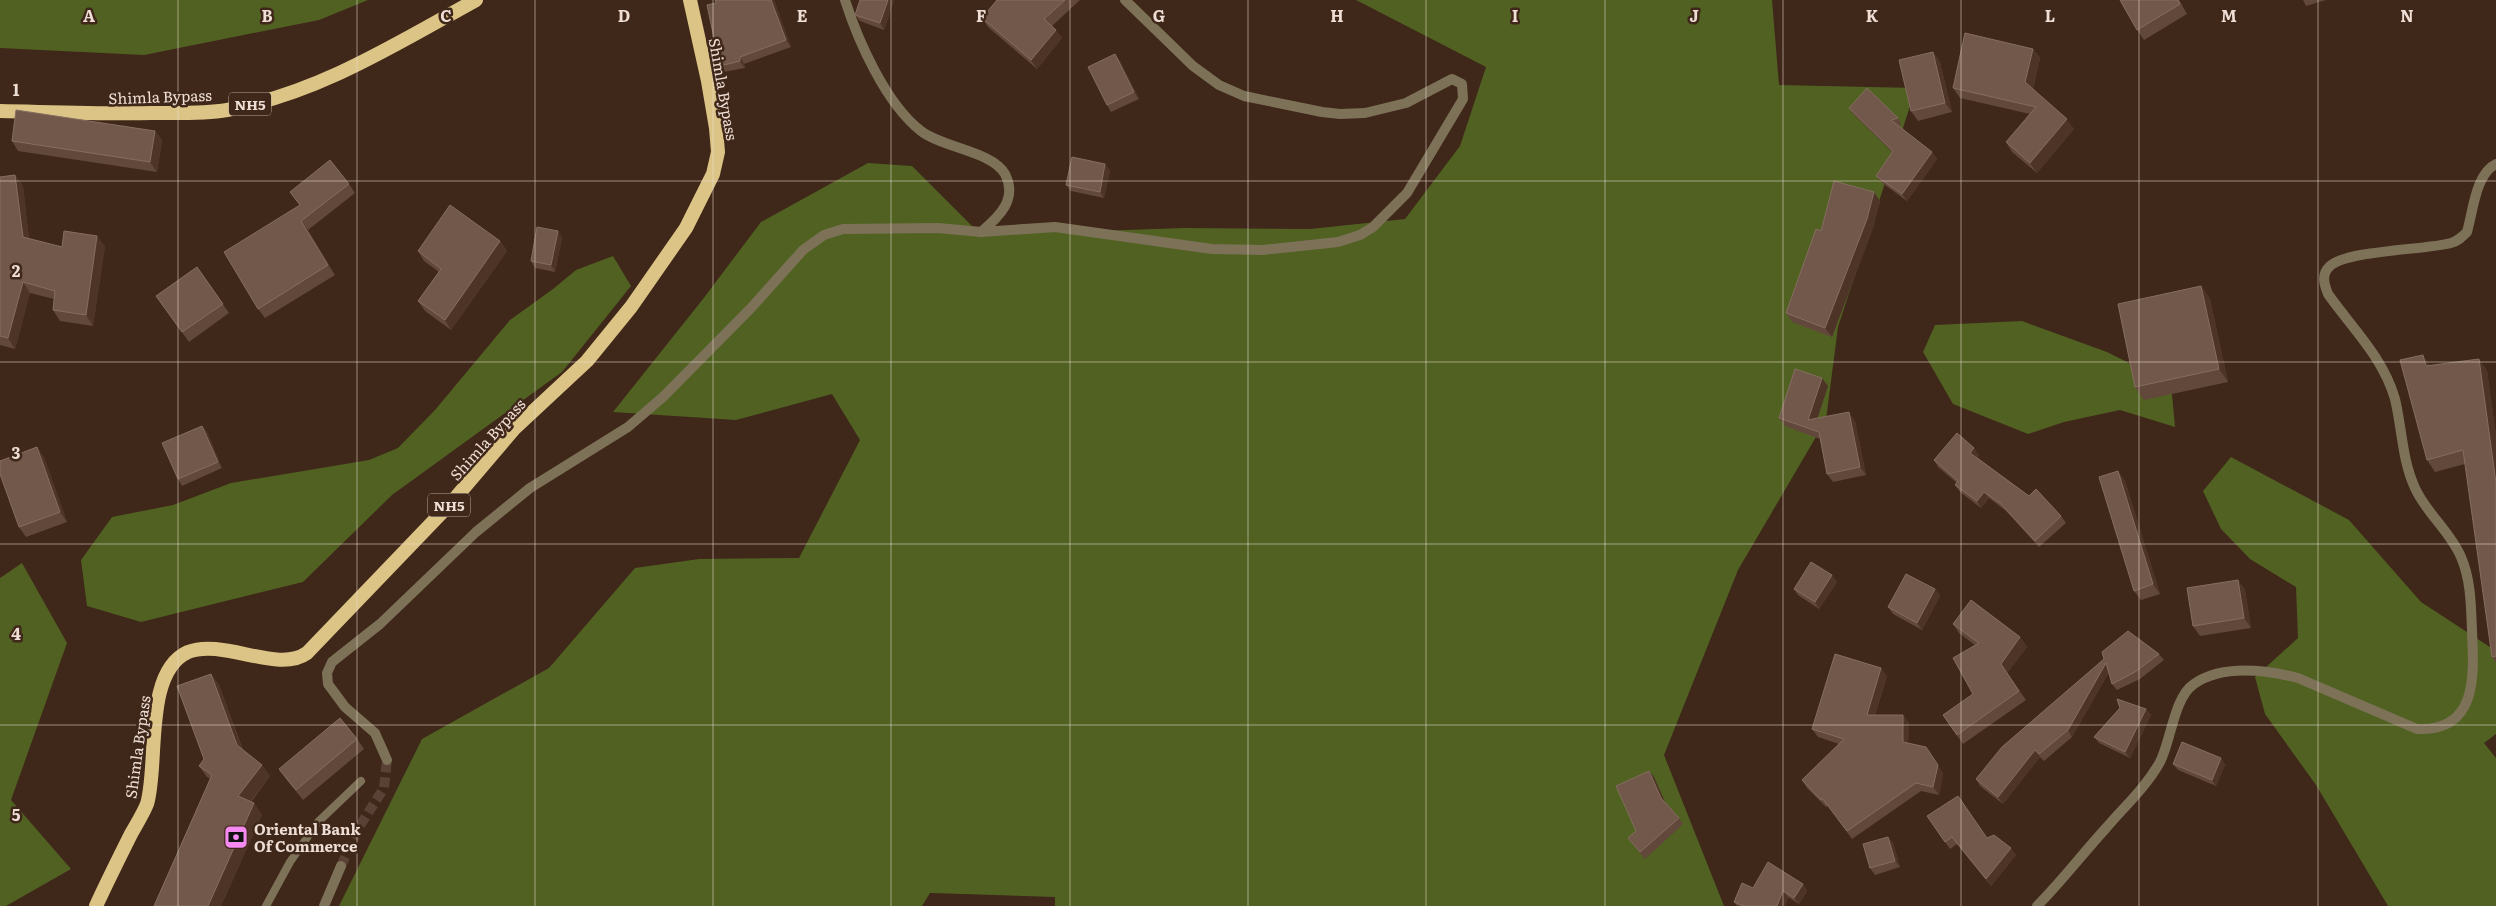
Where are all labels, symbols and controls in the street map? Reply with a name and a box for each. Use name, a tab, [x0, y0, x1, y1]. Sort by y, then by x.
text: A	[83, 3, 95, 27]
text: B	[261, 3, 273, 27]
text: C	[440, 3, 452, 27]
text: D	[618, 3, 630, 27]
text: E	[797, 3, 808, 27]
text: F	[976, 3, 986, 27]
text: G	[1153, 3, 1165, 27]
text: H	[1330, 3, 1344, 27]
text: I	[1512, 3, 1518, 27]
text: J	[1689, 3, 1699, 27]
text: K	[1866, 3, 1879, 27]
text: L	[2045, 3, 2055, 27]
text: M	[2221, 3, 2237, 27]
text: N	[2400, 3, 2414, 27]
street label: Shimla Bypass	[704, 36, 744, 142]
text: 1	[13, 77, 20, 101]
street label: Shimla Bypass	[108, 83, 212, 109]
road number: NH5	[229, 92, 271, 116]
text: 2	[12, 258, 21, 282]
street label: Shimla Bypass	[444, 393, 530, 485]
text: 3	[12, 440, 21, 464]
road number: NH5	[428, 494, 470, 516]
text: 4	[11, 621, 21, 645]
street label: Shimla Bypass	[118, 694, 156, 800]
text: 5	[12, 802, 21, 826]
place label: Oriental Bank Of Commerce	[254, 817, 361, 857]
bank icon: Oriental Bank Of Commerce	[223, 824, 249, 850]

